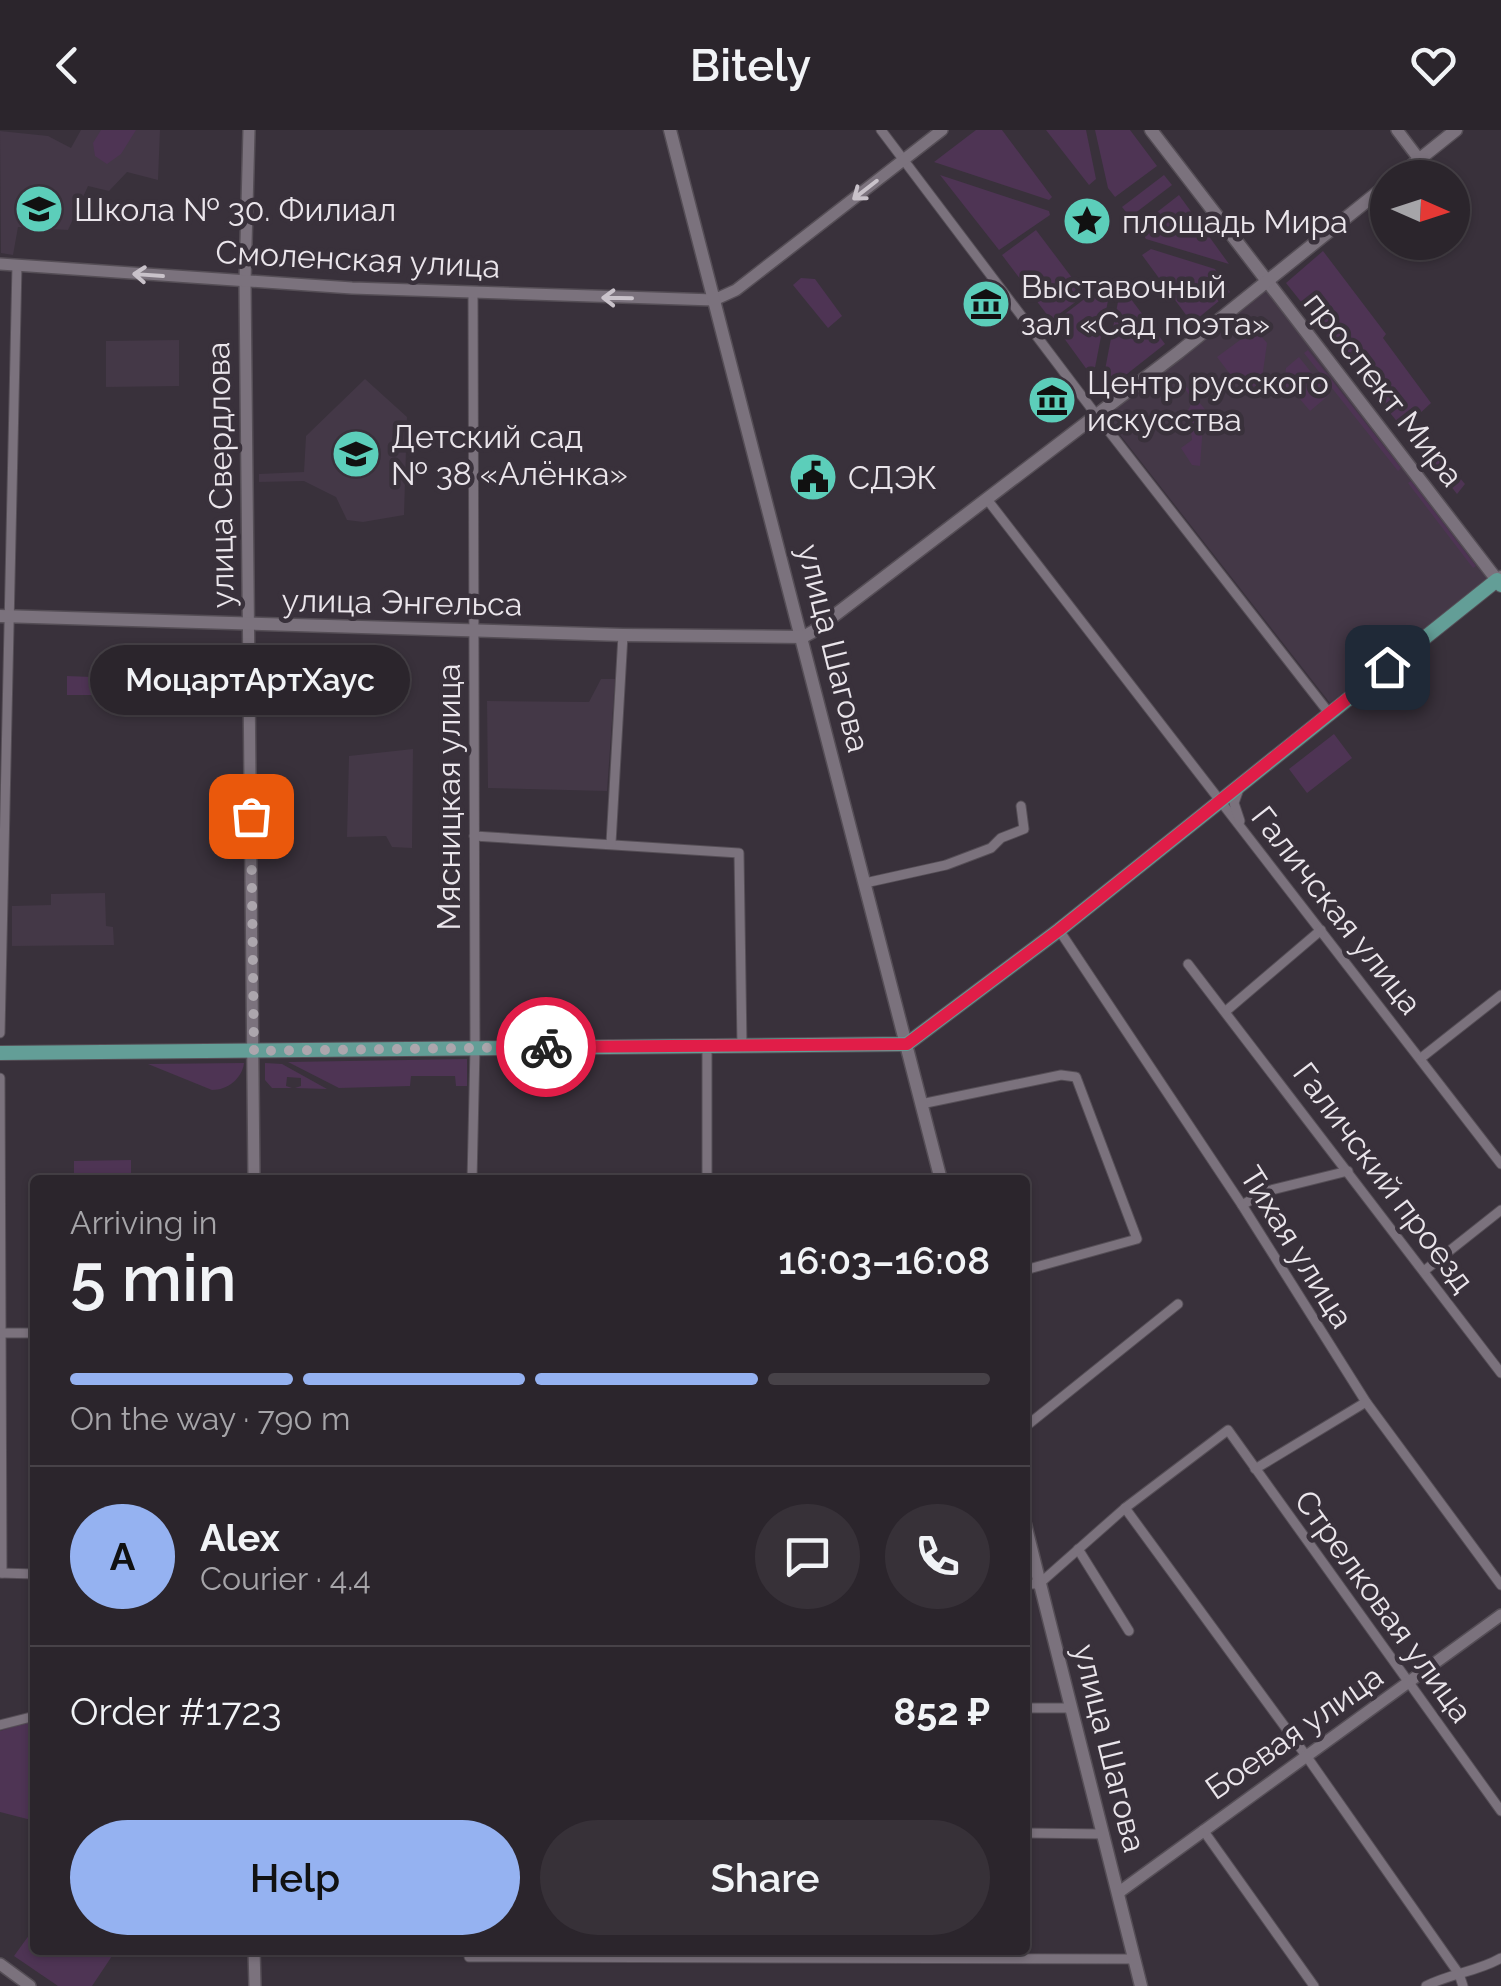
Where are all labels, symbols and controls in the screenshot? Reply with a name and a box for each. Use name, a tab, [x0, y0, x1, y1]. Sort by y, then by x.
icon: back	[40, 38, 95, 93]
icon: heart	[1406, 38, 1461, 93]
text: Bitely	[690, 39, 811, 92]
north arrow	[1370, 160, 1470, 260]
map controls	[1370, 160, 1470, 260]
one-way arrow	[852, 179, 879, 200]
school or university icon: Школа № 30. Филиал	[13, 183, 65, 235]
place label: Школа № 30. Филиал	[74, 191, 396, 228]
place icon: площадь Мира	[1061, 195, 1113, 247]
place label: площадь Мира	[1122, 203, 1348, 240]
street label: Смоленская улица	[215, 233, 501, 285]
one-way arrow	[132, 265, 164, 284]
place label: Выставочный зал «Сад поэта»	[1021, 268, 1270, 342]
museum icon: Выставочный зал «Сад поэта»	[960, 278, 1012, 330]
street label: проспект Мира	[1297, 285, 1471, 493]
one-way arrow	[601, 288, 633, 307]
street label: улица Свердлова	[199, 341, 241, 609]
place label: Центр русского искусства	[1087, 364, 1329, 438]
museum icon: Центр русского искусства	[1026, 374, 1078, 426]
place label: Детский сад № 38 «Алёнка»	[391, 418, 628, 492]
school or university icon: Детский сад № 38 «Алёнка»	[330, 428, 382, 480]
public building icon: СДЭК	[787, 451, 839, 503]
place label: СДЭК	[848, 459, 937, 496]
street label: улица Шагова	[790, 540, 878, 756]
street label: улица Энгельса	[281, 581, 523, 623]
pin	[1345, 625, 1430, 710]
icon: home	[1360, 640, 1415, 695]
callout: МоцартАртХаус	[91, 646, 411, 716]
text: МоцартАртХаус	[125, 661, 375, 698]
street label: Мясницкая улица	[430, 664, 467, 930]
pin	[209, 774, 294, 859]
icon: bag	[224, 789, 279, 844]
street label: Галичская улица	[1244, 799, 1430, 1021]
courier	[496, 997, 596, 1097]
icon: bike	[519, 1020, 574, 1075]
street label: Галичский проезд	[1286, 1055, 1482, 1299]
street label: Тихая улица	[1233, 1159, 1361, 1335]
text: Arriving in	[70, 1204, 217, 1241]
text: 16:03–16:08	[778, 1238, 990, 1283]
text: 5 min	[70, 1240, 237, 1316]
text: On the way · 790 m	[70, 1400, 350, 1437]
street label: Стрелковая улица	[1287, 1483, 1481, 1729]
button: chat	[755, 1504, 860, 1609]
button: phone	[885, 1504, 990, 1609]
text: Alex	[200, 1515, 280, 1560]
text: A	[110, 1534, 135, 1579]
text: Courier · 4.4	[200, 1560, 371, 1597]
street label: улица Шагова	[1066, 1640, 1154, 1856]
street label: Боевая улица	[1198, 1657, 1390, 1807]
text: Order #1723	[70, 1689, 282, 1734]
text: 852 ₽	[893, 1689, 990, 1734]
button: Help	[70, 1820, 520, 1935]
button: Share	[540, 1820, 990, 1935]

